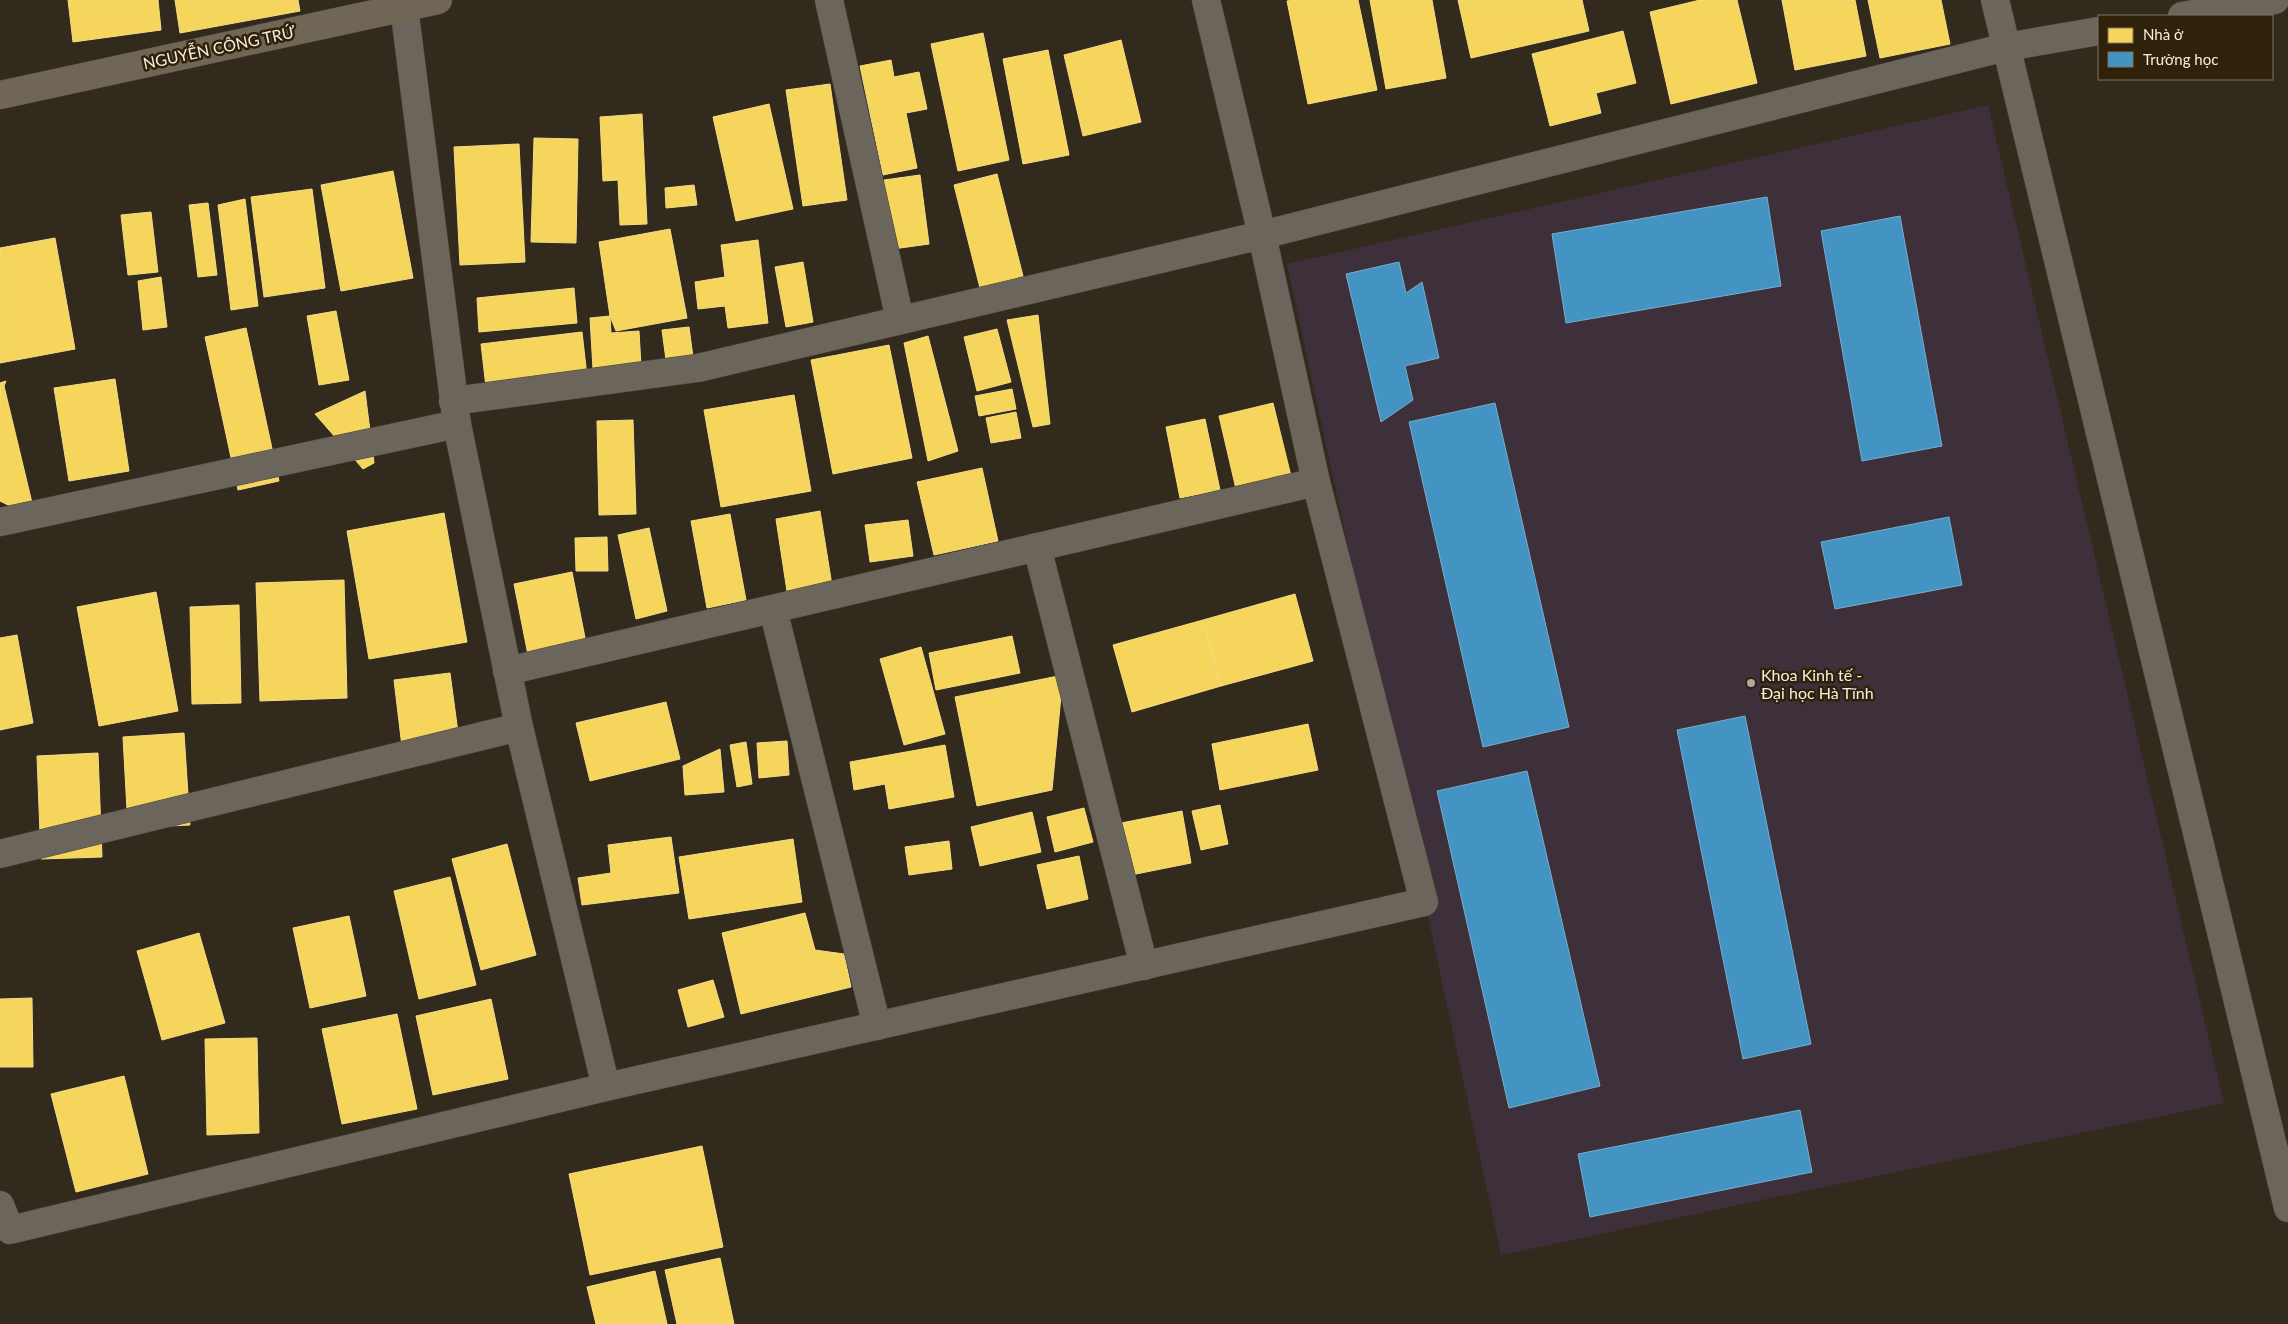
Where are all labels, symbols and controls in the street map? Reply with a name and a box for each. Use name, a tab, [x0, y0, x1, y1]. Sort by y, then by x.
legend	[2098, 15, 2273, 80]
street label: NGUYỄN CÔNG TRỨ	[141, 21, 297, 72]
text: Nhà ở	[2143, 25, 2184, 43]
text: Trường học	[2143, 50, 2218, 68]
place label: Khoa Kinh tế - Đại học Hà Tĩnh	[1761, 665, 1874, 702]
marker: Khoa Kinh tế - Đại học Hà Tĩnh	[1745, 677, 1757, 689]

